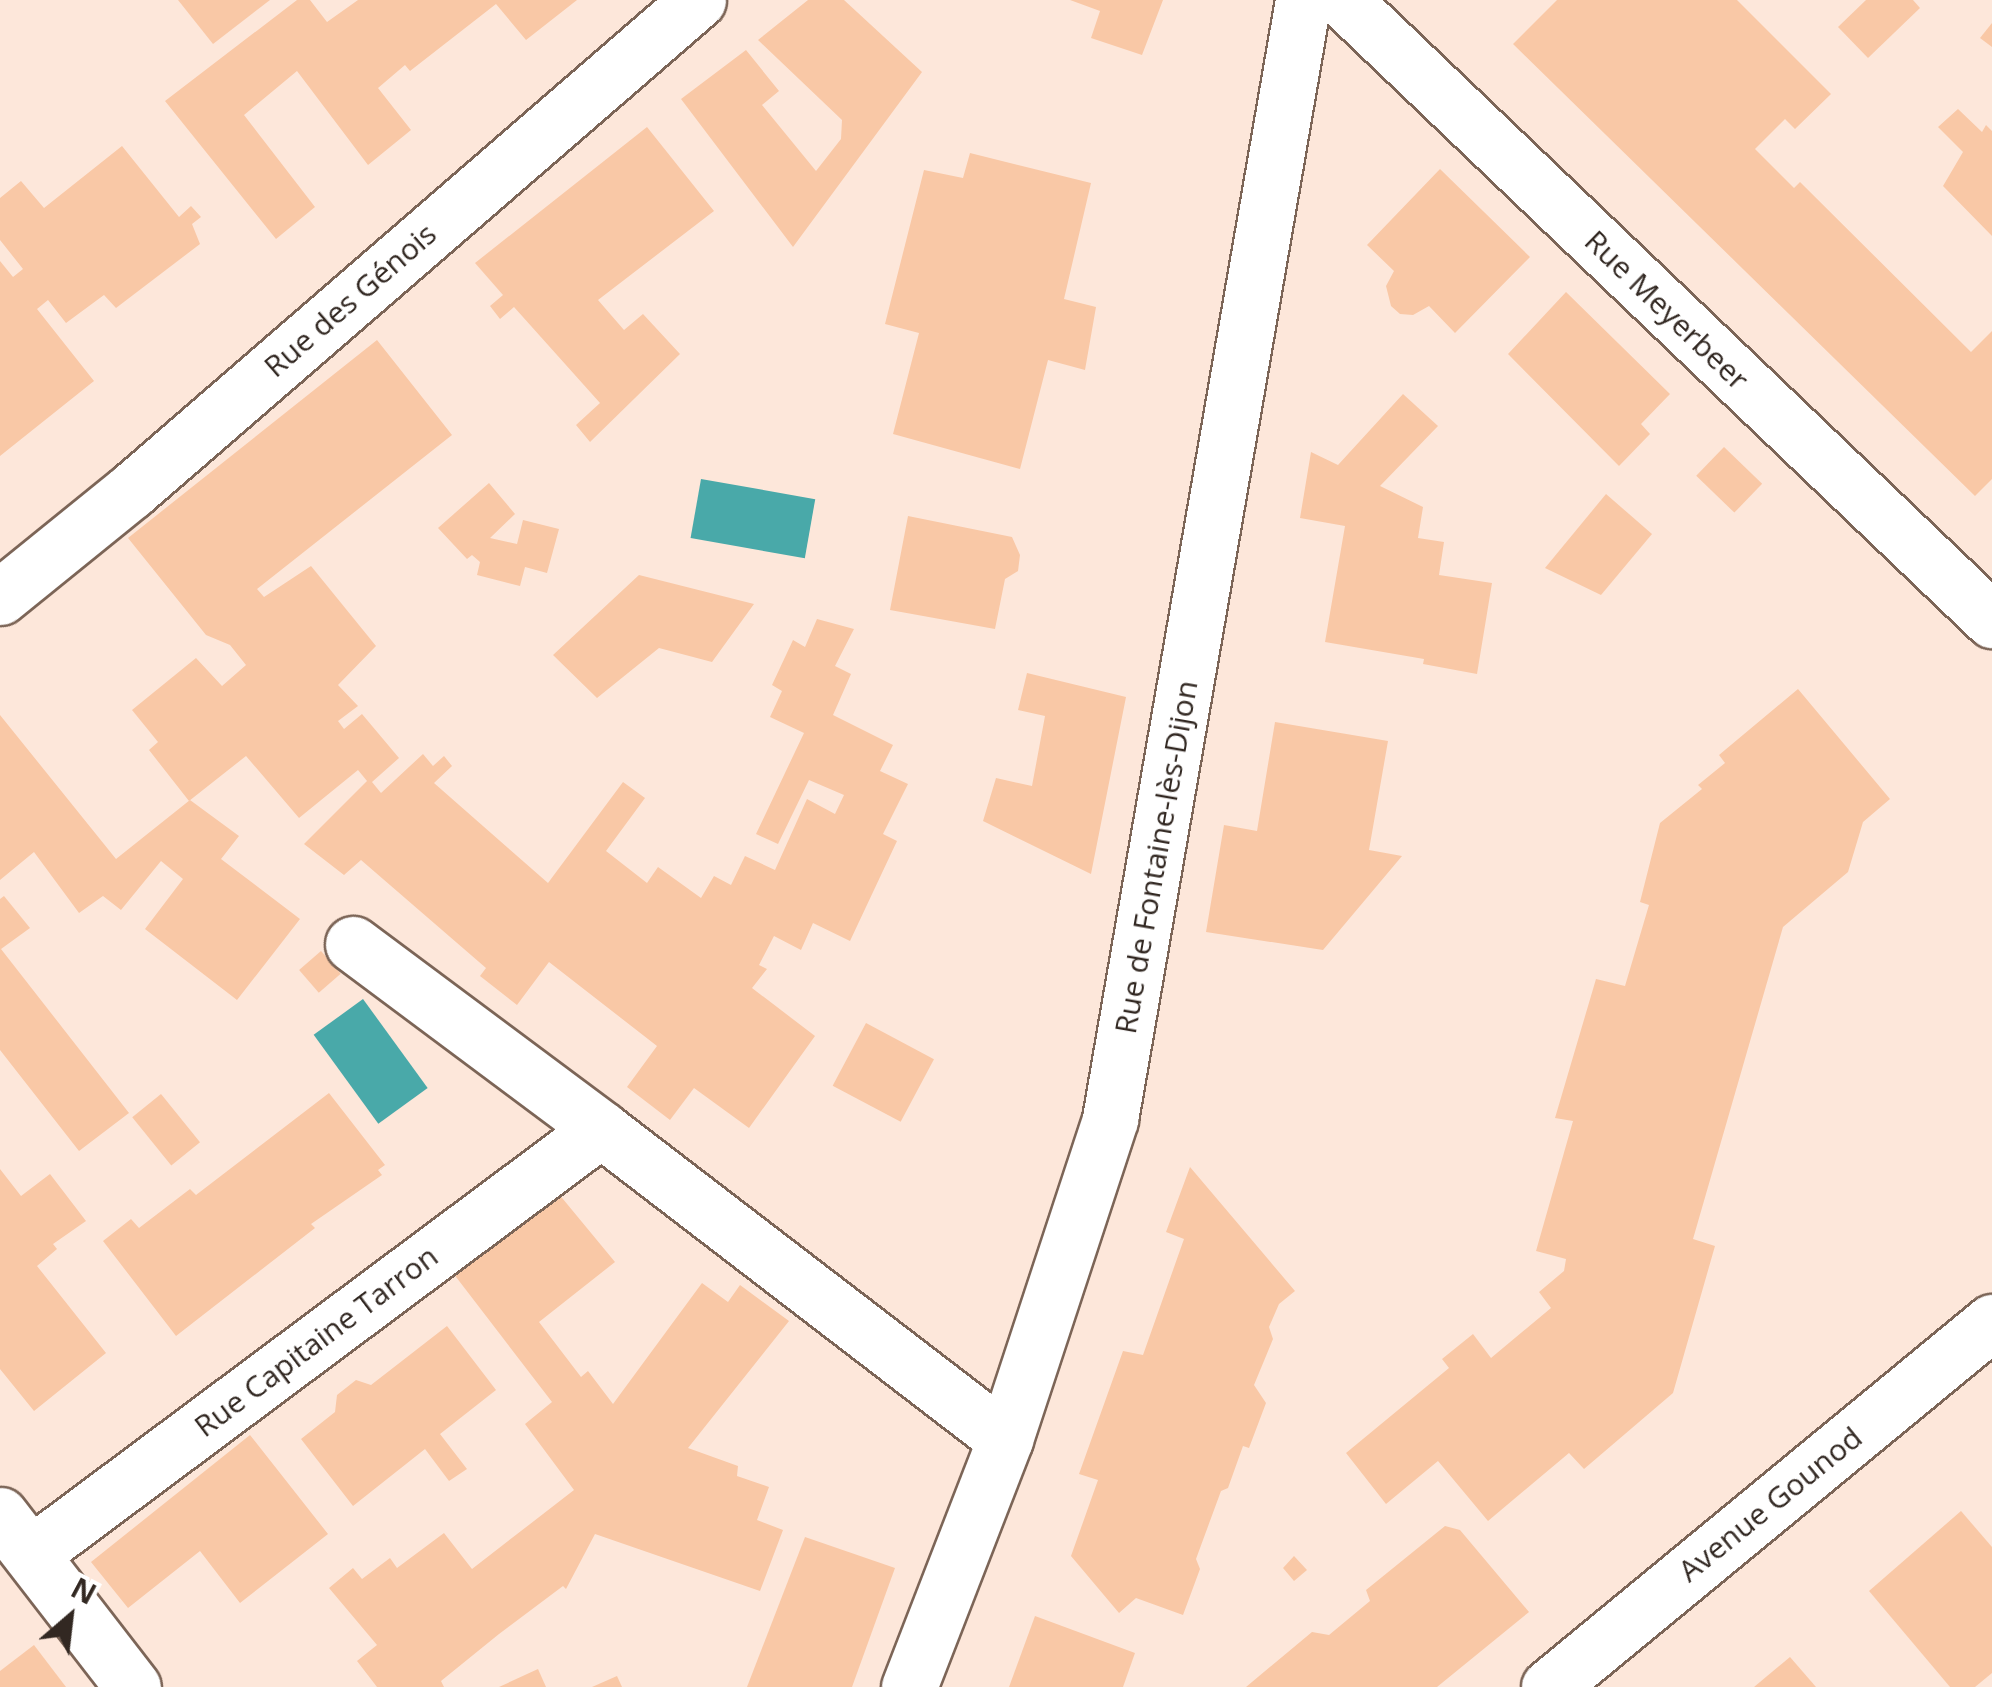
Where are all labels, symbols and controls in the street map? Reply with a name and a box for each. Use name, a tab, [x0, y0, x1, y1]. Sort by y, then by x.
street label: Rue des Génois	[257, 216, 443, 384]
street label: Rue Meyerbeer	[1578, 223, 1756, 397]
street label: Rue de Fontaine-lès-Dijon	[1107, 678, 1205, 1036]
street label: Rue Capitaine Tarron	[187, 1238, 445, 1444]
street label: Avenue Gounod	[1671, 1419, 1869, 1589]
north arrow	[20, 1567, 120, 1667]
text: N	[65, 1568, 103, 1613]

